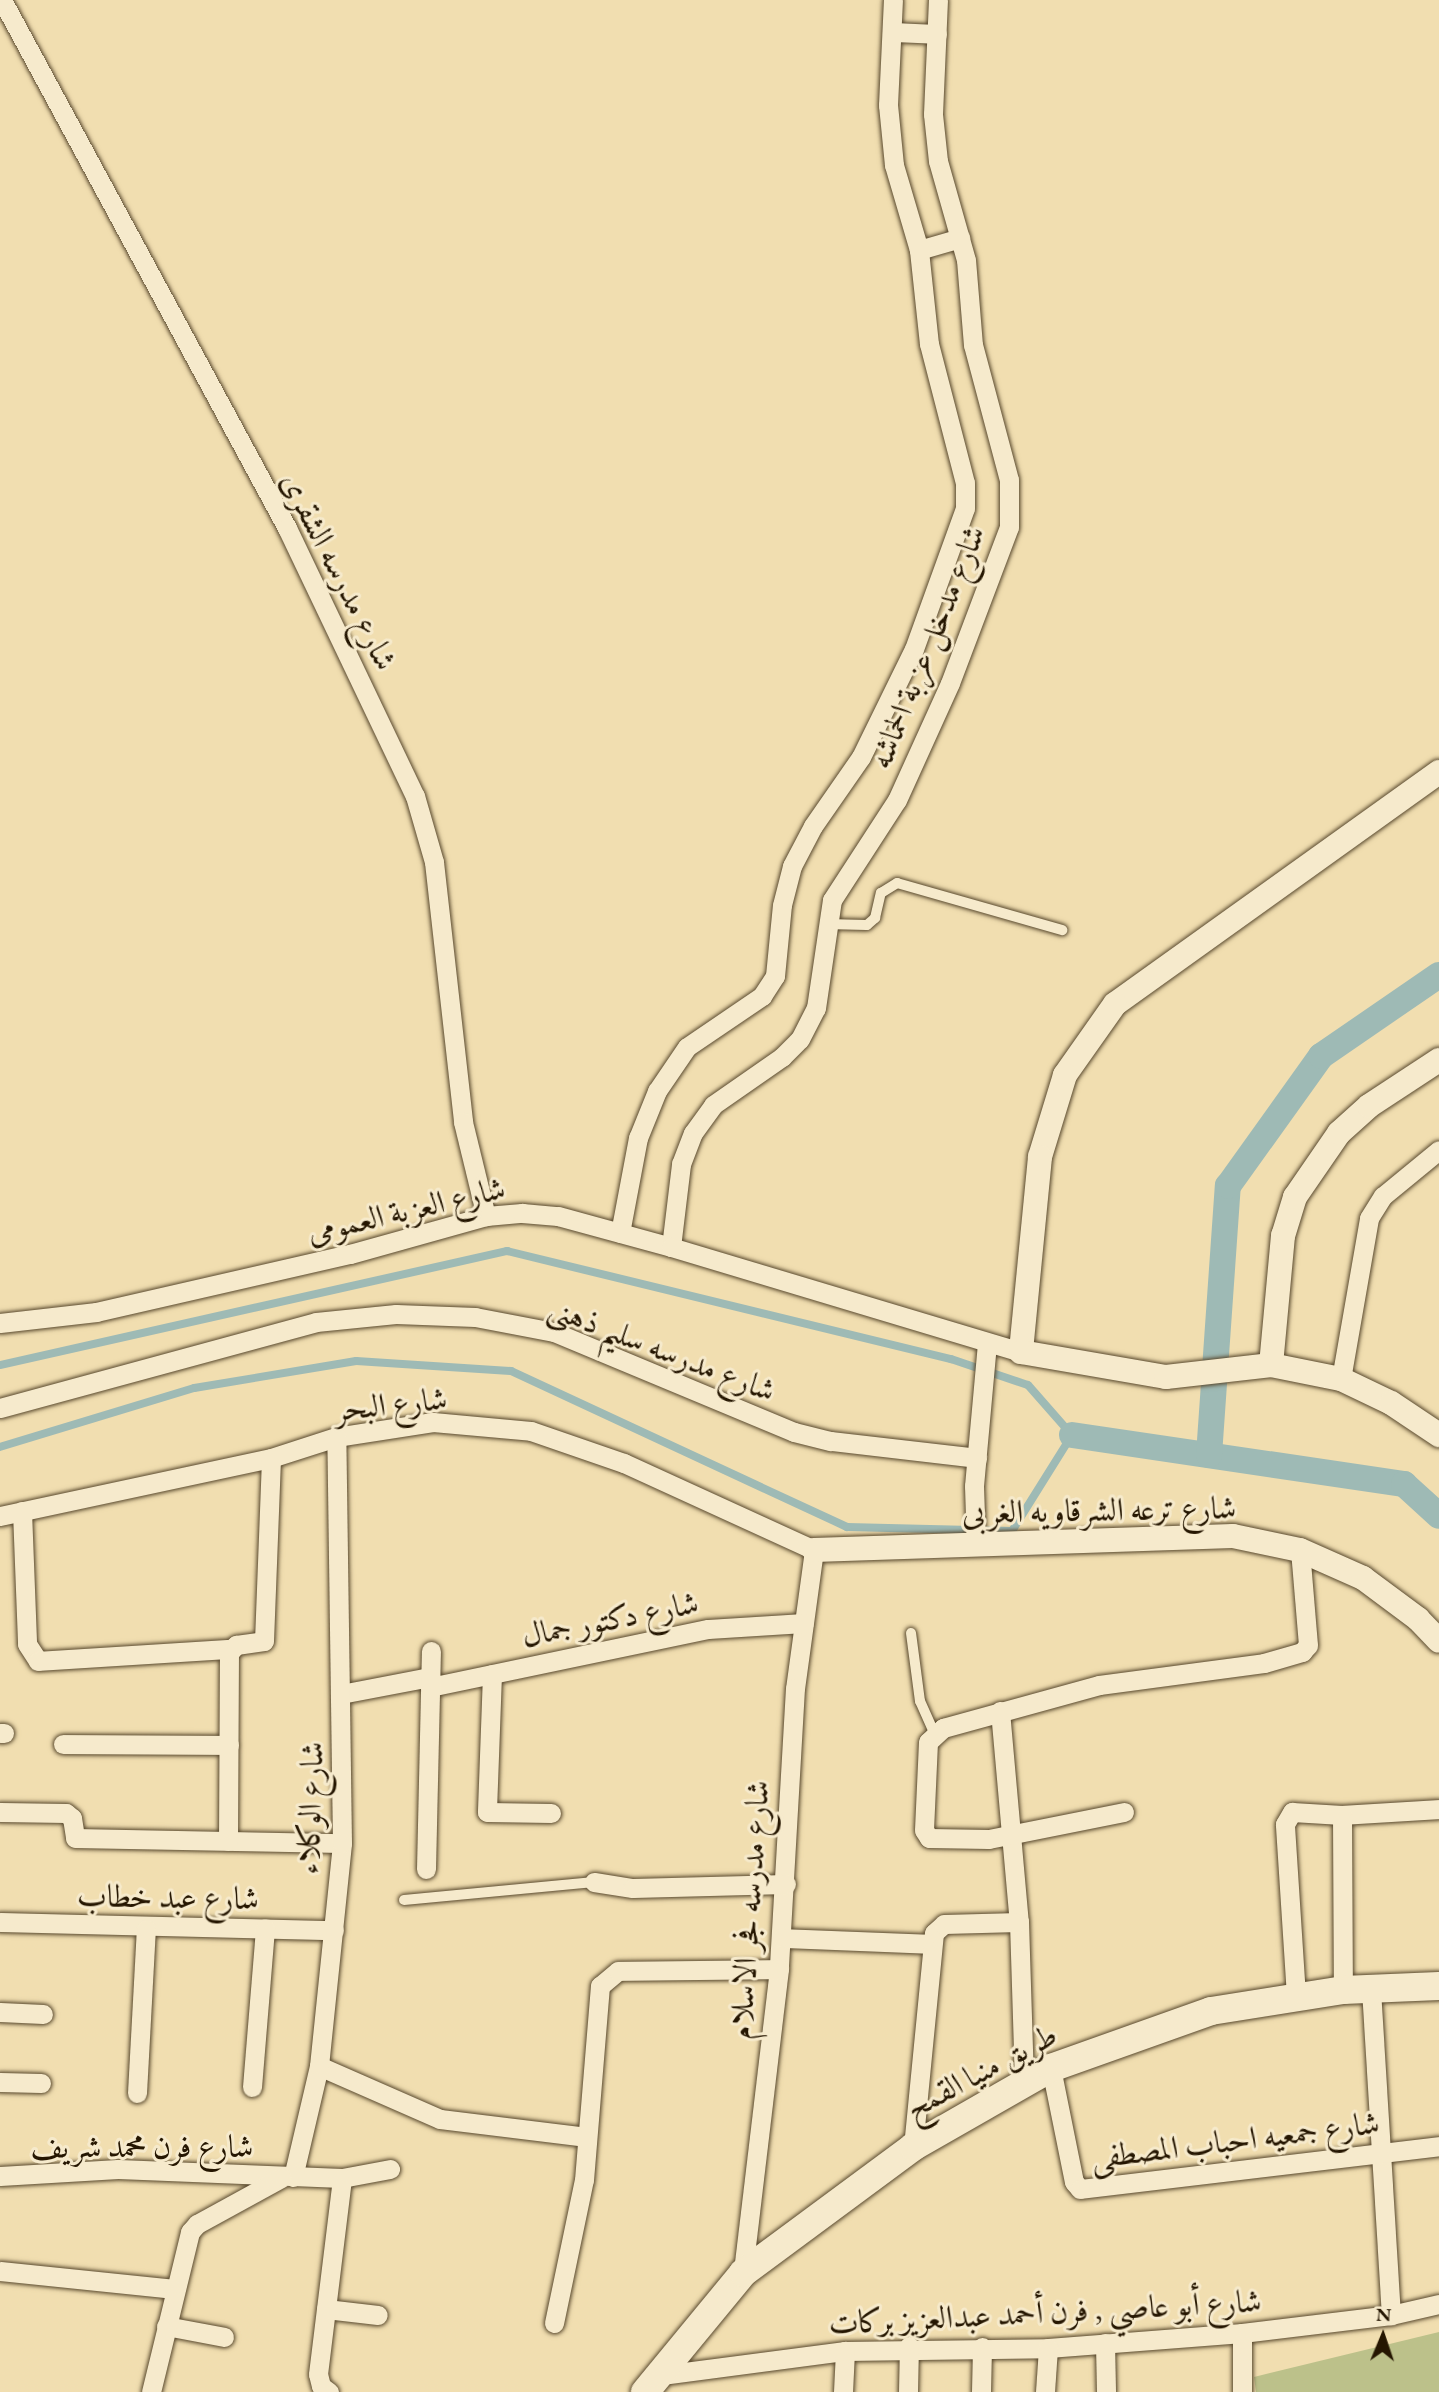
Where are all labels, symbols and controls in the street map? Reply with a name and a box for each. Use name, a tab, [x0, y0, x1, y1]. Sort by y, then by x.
street label: شارع مدرسه الشقرى	[273, 466, 405, 676]
street label: شارع مدخل عزبة الحماشه	[861, 520, 993, 774]
street label: شارع العزبة العمومى	[303, 1169, 509, 1251]
street label: شارع مدرسه سليم ذهنى	[543, 1288, 781, 1410]
street label: شارع البحر	[333, 1379, 449, 1429]
street label: شارع ترعه الشرقاويه الغربى	[962, 1488, 1236, 1532]
street label: شارع دكتور جمال	[518, 1583, 702, 1655]
street label: شارع الوكلاء	[288, 1741, 332, 1875]
street label: شارع مدرسه فجر الاسلام	[721, 1779, 777, 2041]
street label: شارع عبد خطاب	[77, 1876, 259, 1918]
street label: طريق منيا القمح	[898, 2015, 1064, 2127]
street label: شارع جمعيه احباب المصطفى	[1089, 2103, 1381, 2177]
street label: شارع فرن محمد شريف	[31, 2127, 253, 2165]
street label: شارع أبو عاصي , فرن أحمد عبدالعزيز بركات	[828, 2281, 1262, 2343]
north arrow	[1348, 2301, 1418, 2371]
text: N	[1376, 2302, 1392, 2327]

